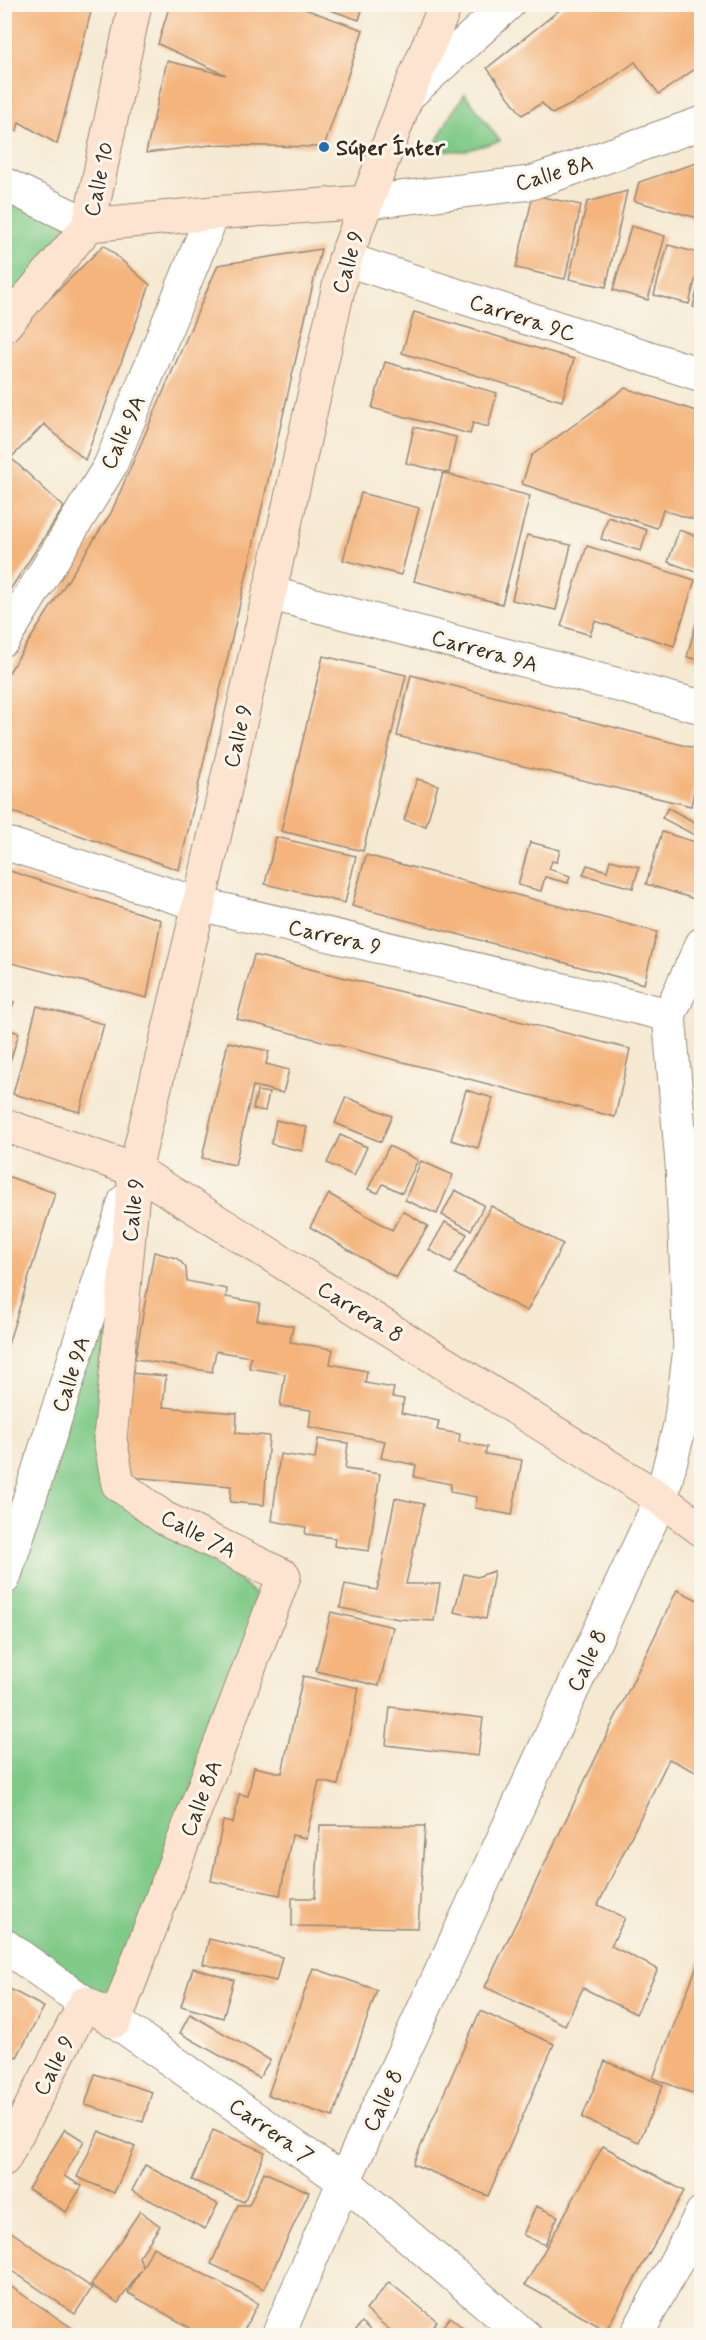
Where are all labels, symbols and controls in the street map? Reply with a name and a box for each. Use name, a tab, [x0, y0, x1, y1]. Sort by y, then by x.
place label: Súper Ínter	[336, 134, 446, 163]
street label: Calle 10	[78, 139, 122, 219]
marker: Súper Ínter	[317, 140, 331, 154]
street label: Calle 8A	[512, 149, 597, 198]
street label: Calle 9	[327, 228, 371, 297]
street label: Carrera 9C	[466, 289, 580, 349]
street label: Calle 9A	[95, 391, 153, 474]
street label: Carrera 9A	[428, 624, 541, 680]
street label: Calle 9	[218, 702, 260, 771]
street label: Carrera 9	[285, 914, 384, 962]
street label: Calle 9	[117, 1177, 151, 1244]
street label: Carrera 8	[312, 1275, 408, 1350]
street label: Calle 9A	[46, 1333, 97, 1416]
street label: Calle 7A	[156, 1504, 241, 1566]
street label: Calle 8	[561, 1625, 614, 1697]
street label: Calle 8A	[174, 1756, 229, 1841]
street label: Calle 9	[28, 2031, 82, 2101]
street label: Calle 8	[357, 2065, 410, 2137]
street label: Carrera 7	[223, 2092, 319, 2171]

